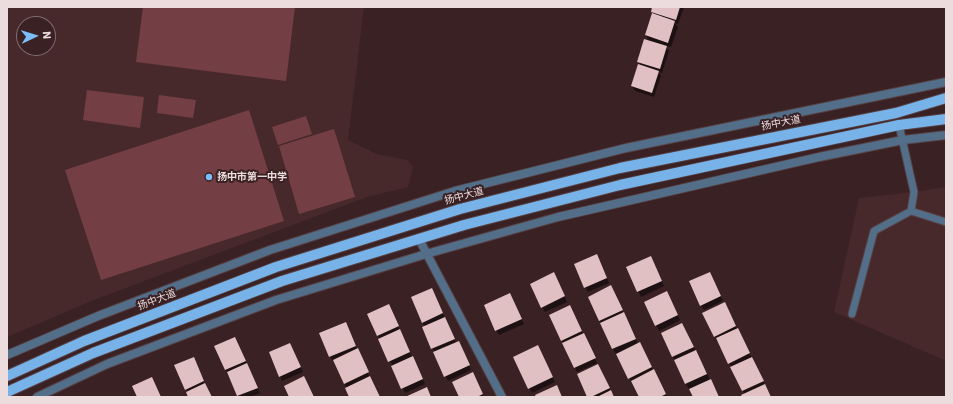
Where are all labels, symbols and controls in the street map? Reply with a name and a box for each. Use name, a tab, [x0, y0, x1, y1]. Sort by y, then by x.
north arrow	[16, 16, 56, 56]
text: N	[40, 31, 54, 40]
street label: 扬中大道	[760, 113, 802, 133]
place label: 扬中市第一中学	[217, 171, 287, 183]
marker: 扬中市第一中学	[204, 172, 214, 182]
street label: 扬中大道	[443, 185, 485, 207]
street label: 扬中大道	[136, 287, 178, 313]

